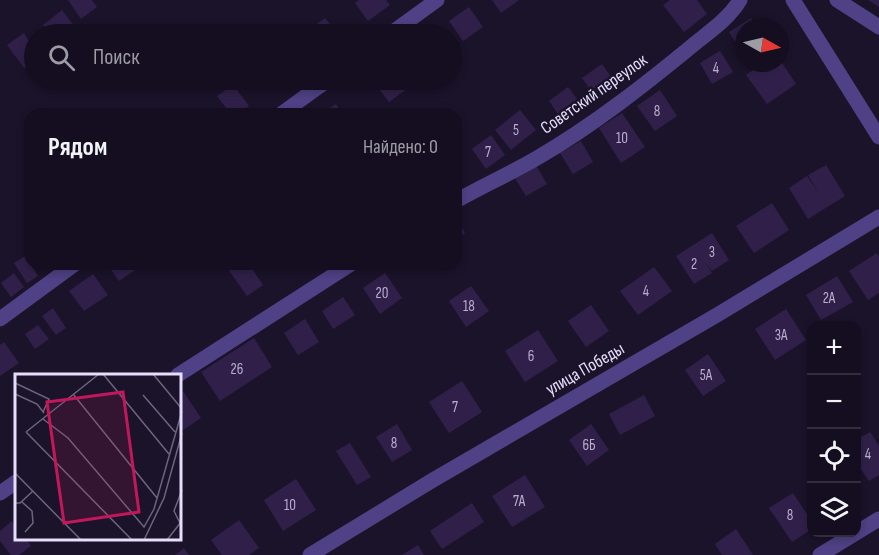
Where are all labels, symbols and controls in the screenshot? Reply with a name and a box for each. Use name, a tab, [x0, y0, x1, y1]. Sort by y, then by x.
north arrow	[735, 18, 789, 72]
search box	[24, 24, 462, 90]
icon: search	[45, 41, 78, 74]
text: Поиск	[93, 44, 139, 71]
street label: Советский переулок	[537, 49, 651, 139]
house number: 4	[713, 59, 719, 78]
house number: 8	[654, 102, 660, 121]
house number: 5	[513, 121, 519, 140]
house number: 10	[616, 129, 628, 148]
text: Рядом	[48, 132, 107, 163]
text: Найдено: 0	[363, 135, 438, 159]
house number: 7	[485, 143, 491, 162]
house number: 3	[709, 243, 715, 262]
house number: 2	[691, 255, 697, 274]
house number: 4	[643, 282, 649, 301]
house number: 20	[376, 284, 388, 303]
house number: 2А	[823, 289, 836, 308]
house number: 18	[463, 297, 475, 316]
map controls	[807, 321, 861, 537]
button: +	[807, 321, 861, 375]
house number: 3А	[775, 326, 788, 345]
street label: улица Победы	[542, 338, 628, 400]
house number: 6	[528, 347, 534, 366]
house number: 26	[231, 360, 243, 379]
house number: 5А	[700, 366, 713, 385]
inset map	[15, 374, 182, 540]
button: −	[807, 375, 861, 429]
house number: 7	[452, 398, 458, 417]
button: locate	[807, 429, 861, 483]
house number: 8	[391, 434, 397, 453]
house number: 6Б	[582, 436, 596, 455]
house number: 4	[865, 445, 871, 464]
button: layers	[807, 483, 861, 537]
house number: 7А	[513, 492, 526, 511]
house number: 10	[284, 496, 296, 515]
house number: 8	[787, 506, 793, 525]

